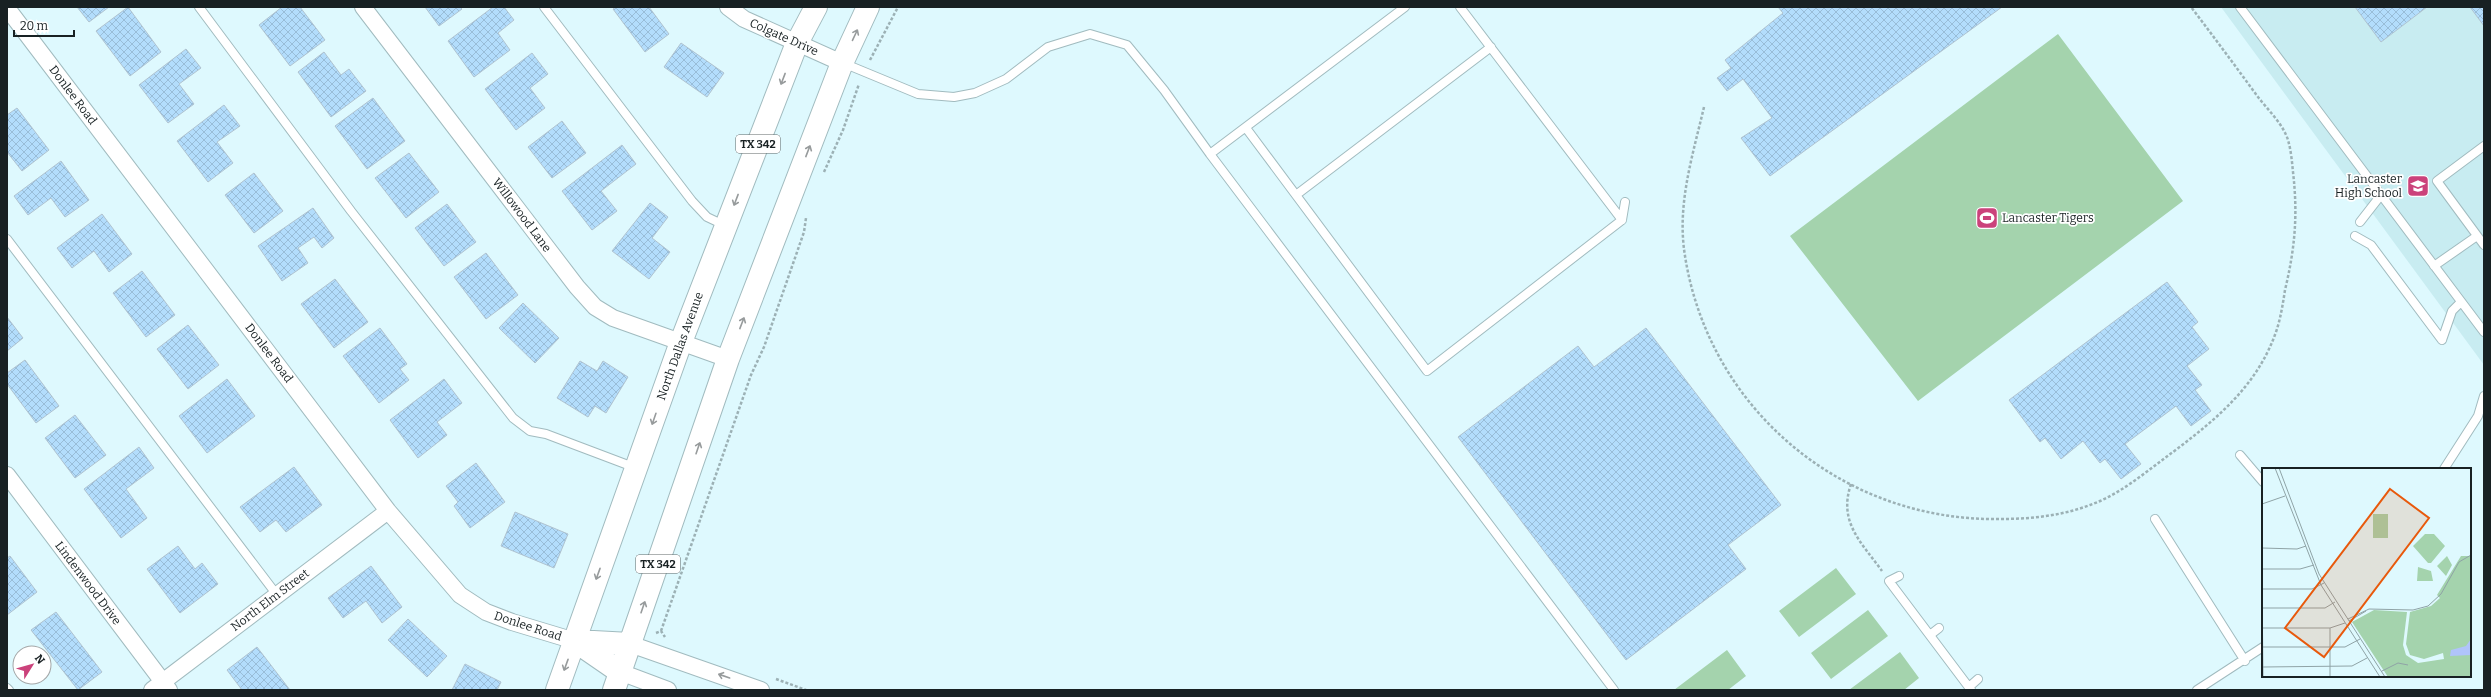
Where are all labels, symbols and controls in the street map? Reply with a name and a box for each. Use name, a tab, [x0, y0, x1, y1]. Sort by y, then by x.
scale bar	[14, 12, 74, 38]
street label: Colgate Drive	[748, 16, 820, 58]
text: 20 m	[20, 19, 49, 33]
one-way arrow	[852, 29, 859, 41]
street label: Donlee Road	[46, 63, 100, 127]
one-way arrow	[779, 73, 787, 85]
road number: TX 342	[736, 135, 780, 153]
one-way arrow	[804, 146, 812, 158]
place label: Lancaster High School	[2335, 172, 2403, 200]
school or university icon: Lancaster High School	[2405, 173, 2431, 199]
street label: Willowood Lane	[490, 175, 554, 255]
one-way arrow	[732, 194, 740, 206]
sports icon: Lancaster Tigers	[1974, 205, 2000, 231]
place label: Lancaster Tigers	[2002, 211, 2094, 225]
street label: North Dallas Avenue	[654, 290, 706, 402]
one-way arrow	[738, 317, 746, 329]
street label: Donlee Road	[242, 321, 296, 385]
one-way arrow	[649, 412, 657, 424]
one-way arrow	[694, 442, 702, 454]
inset map	[2262, 468, 2471, 677]
street label: Lindenwood Drive	[52, 539, 124, 627]
road number: TX 342	[636, 555, 680, 573]
street label: North Elm Street	[228, 566, 312, 634]
one-way arrow	[594, 568, 602, 580]
one-way arrow	[640, 600, 647, 613]
street label: Donlee Road	[492, 608, 564, 644]
north arrow	[12, 645, 52, 685]
text: N	[32, 652, 48, 667]
one-way arrow	[562, 659, 569, 672]
one-way arrow	[718, 672, 730, 680]

